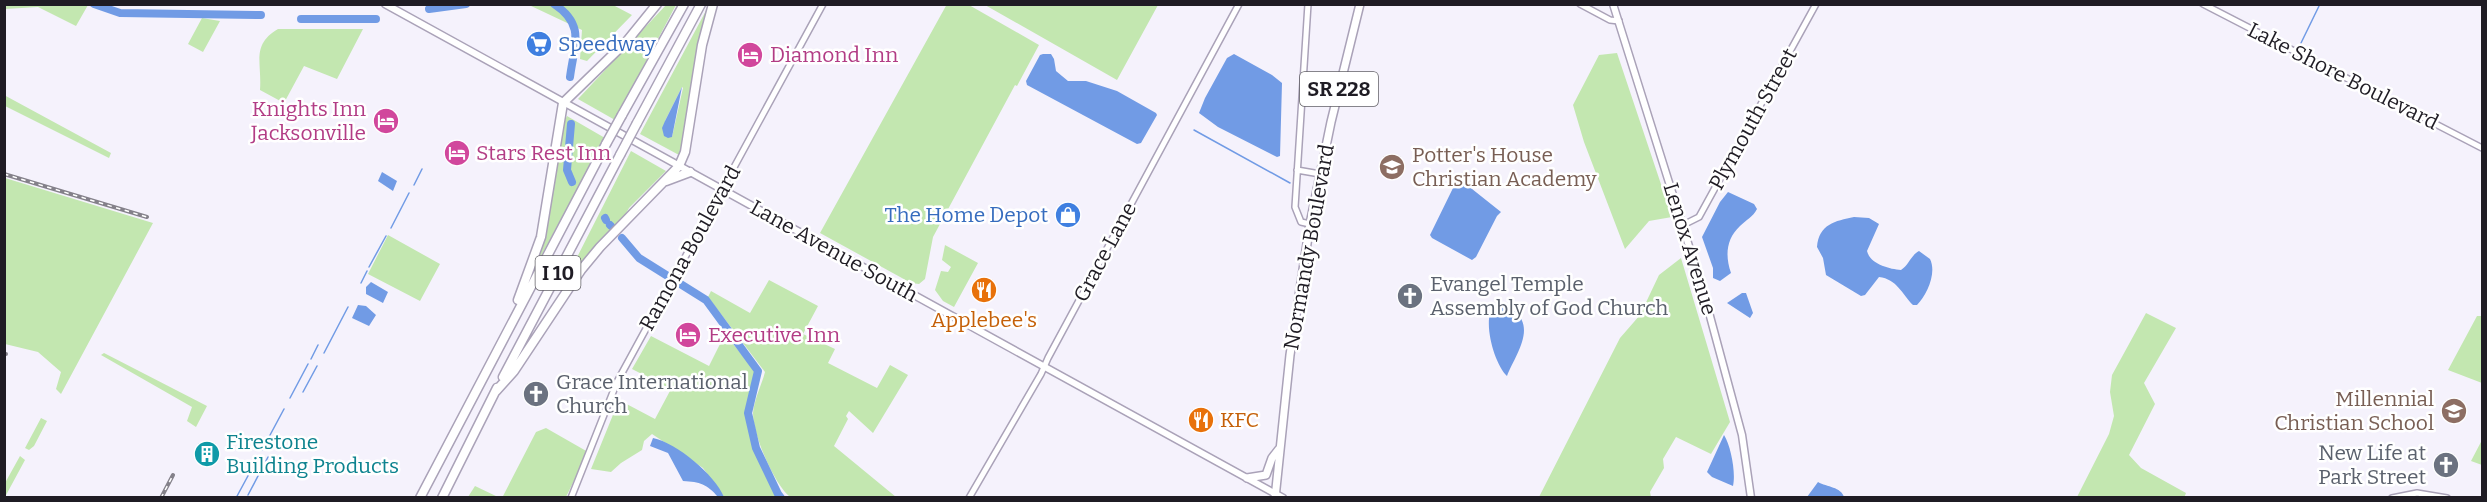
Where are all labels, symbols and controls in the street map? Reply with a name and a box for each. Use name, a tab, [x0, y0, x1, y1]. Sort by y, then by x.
street label: Lake Shore Boulevard	[2243, 17, 2443, 135]
supermarket icon: Speedway	[524, 29, 554, 59]
place label: Speedway	[558, 31, 657, 57]
hotel icon: Diamond Inn	[735, 40, 765, 70]
place label: Diamond Inn	[770, 42, 898, 68]
street label: Plymouth Street	[1703, 43, 1803, 194]
road number: SR 228	[1300, 72, 1378, 106]
place label: Knights Inn Jacksonville	[250, 96, 366, 146]
hotel icon: Knights Inn Jacksonville	[371, 106, 401, 136]
hotel icon: Stars Rest Inn	[442, 138, 472, 168]
place label: Stars Rest Inn	[476, 140, 611, 166]
street label: Normandy Boulevard	[1278, 142, 1340, 352]
place label: Potter's House Christian Academy	[1412, 142, 1598, 192]
school or university icon: Potter's House Christian Academy	[1377, 152, 1407, 182]
street label: Ramona Boulevard	[634, 161, 746, 335]
street label: Lenox Avenue	[1658, 180, 1722, 318]
street label: Lane Avenue South	[746, 194, 922, 308]
street label: Grace Lane	[1068, 198, 1142, 306]
shop icon: The Home Depot	[1053, 200, 1083, 230]
place label: The Home Depot	[884, 202, 1048, 228]
road number: I 10	[536, 256, 580, 290]
place label: Evangel Temple Assembly of God Church	[1430, 271, 1668, 321]
restaurant icon: Applebee's	[969, 275, 999, 305]
church icon: Evangel Temple Assembly of God Church	[1395, 281, 1425, 311]
place label: Applebee's	[931, 307, 1037, 333]
hotel icon: Executive Inn	[673, 320, 703, 350]
place label: Executive Inn	[708, 322, 840, 348]
place label: Grace International Church	[556, 369, 748, 419]
church icon: Grace International Church	[521, 379, 551, 409]
place label: Millennial Christian School	[2274, 386, 2434, 436]
school or university icon: Millennial Christian School	[2439, 396, 2469, 426]
restaurant icon: KFC	[1186, 405, 1216, 435]
place label: KFC	[1220, 407, 1259, 433]
place label: Firestone Building Products	[226, 429, 399, 479]
building icon: Firestone Building Products	[192, 439, 222, 469]
place label: New Life at Park Street	[2318, 440, 2426, 490]
church icon: New Life at Park Street	[2431, 450, 2461, 480]

